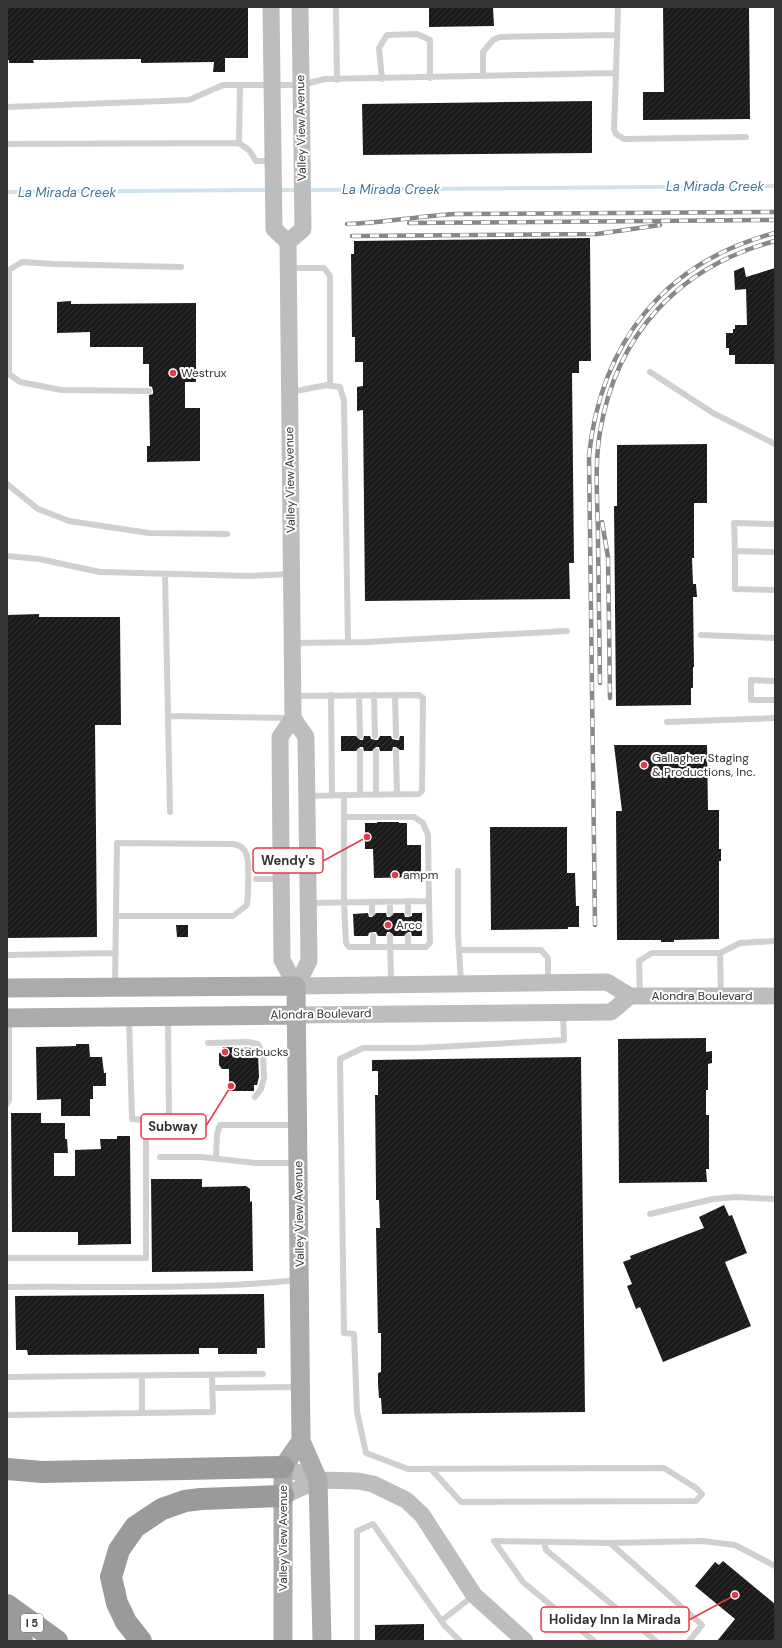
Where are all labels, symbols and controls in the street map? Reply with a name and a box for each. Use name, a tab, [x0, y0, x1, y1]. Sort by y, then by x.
street label: Valley View Avenue	[292, 75, 310, 181]
water label: La Mirada Creek	[666, 178, 764, 195]
water label: La Mirada Creek	[342, 181, 440, 198]
water label: La Mirada Creek	[18, 184, 116, 201]
place label: Westrux	[181, 365, 227, 381]
marker: Westrux	[168, 368, 178, 378]
street label: Valley View Avenue	[281, 427, 299, 533]
place label: Gallagher Staging & Productions, Inc.	[652, 750, 755, 780]
marker: Gallagher Staging & Productions, Inc.	[639, 760, 649, 770]
callout: Wendy's	[253, 848, 323, 873]
text: Wendy's	[261, 852, 315, 869]
place label: ampm	[403, 867, 438, 883]
marker: ampm	[390, 870, 400, 880]
place label: Arco	[396, 917, 422, 933]
marker: Arco	[383, 920, 393, 930]
street label: Alondra Boulevard	[651, 988, 753, 1004]
street label: Alondra Boulevard	[270, 1005, 372, 1023]
place label: Starbucks	[233, 1044, 289, 1060]
marker: Starbucks	[220, 1047, 230, 1057]
callout: Subway	[141, 1114, 206, 1139]
text: Subway	[148, 1118, 198, 1135]
street label: Valley View Avenue	[290, 1161, 308, 1267]
street label: Valley View Avenue	[275, 1485, 291, 1591]
callout: Holiday Inn la Mirada	[541, 1607, 689, 1632]
text: Holiday Inn la Mirada	[549, 1611, 681, 1628]
road number: I 5	[21, 1614, 43, 1632]

